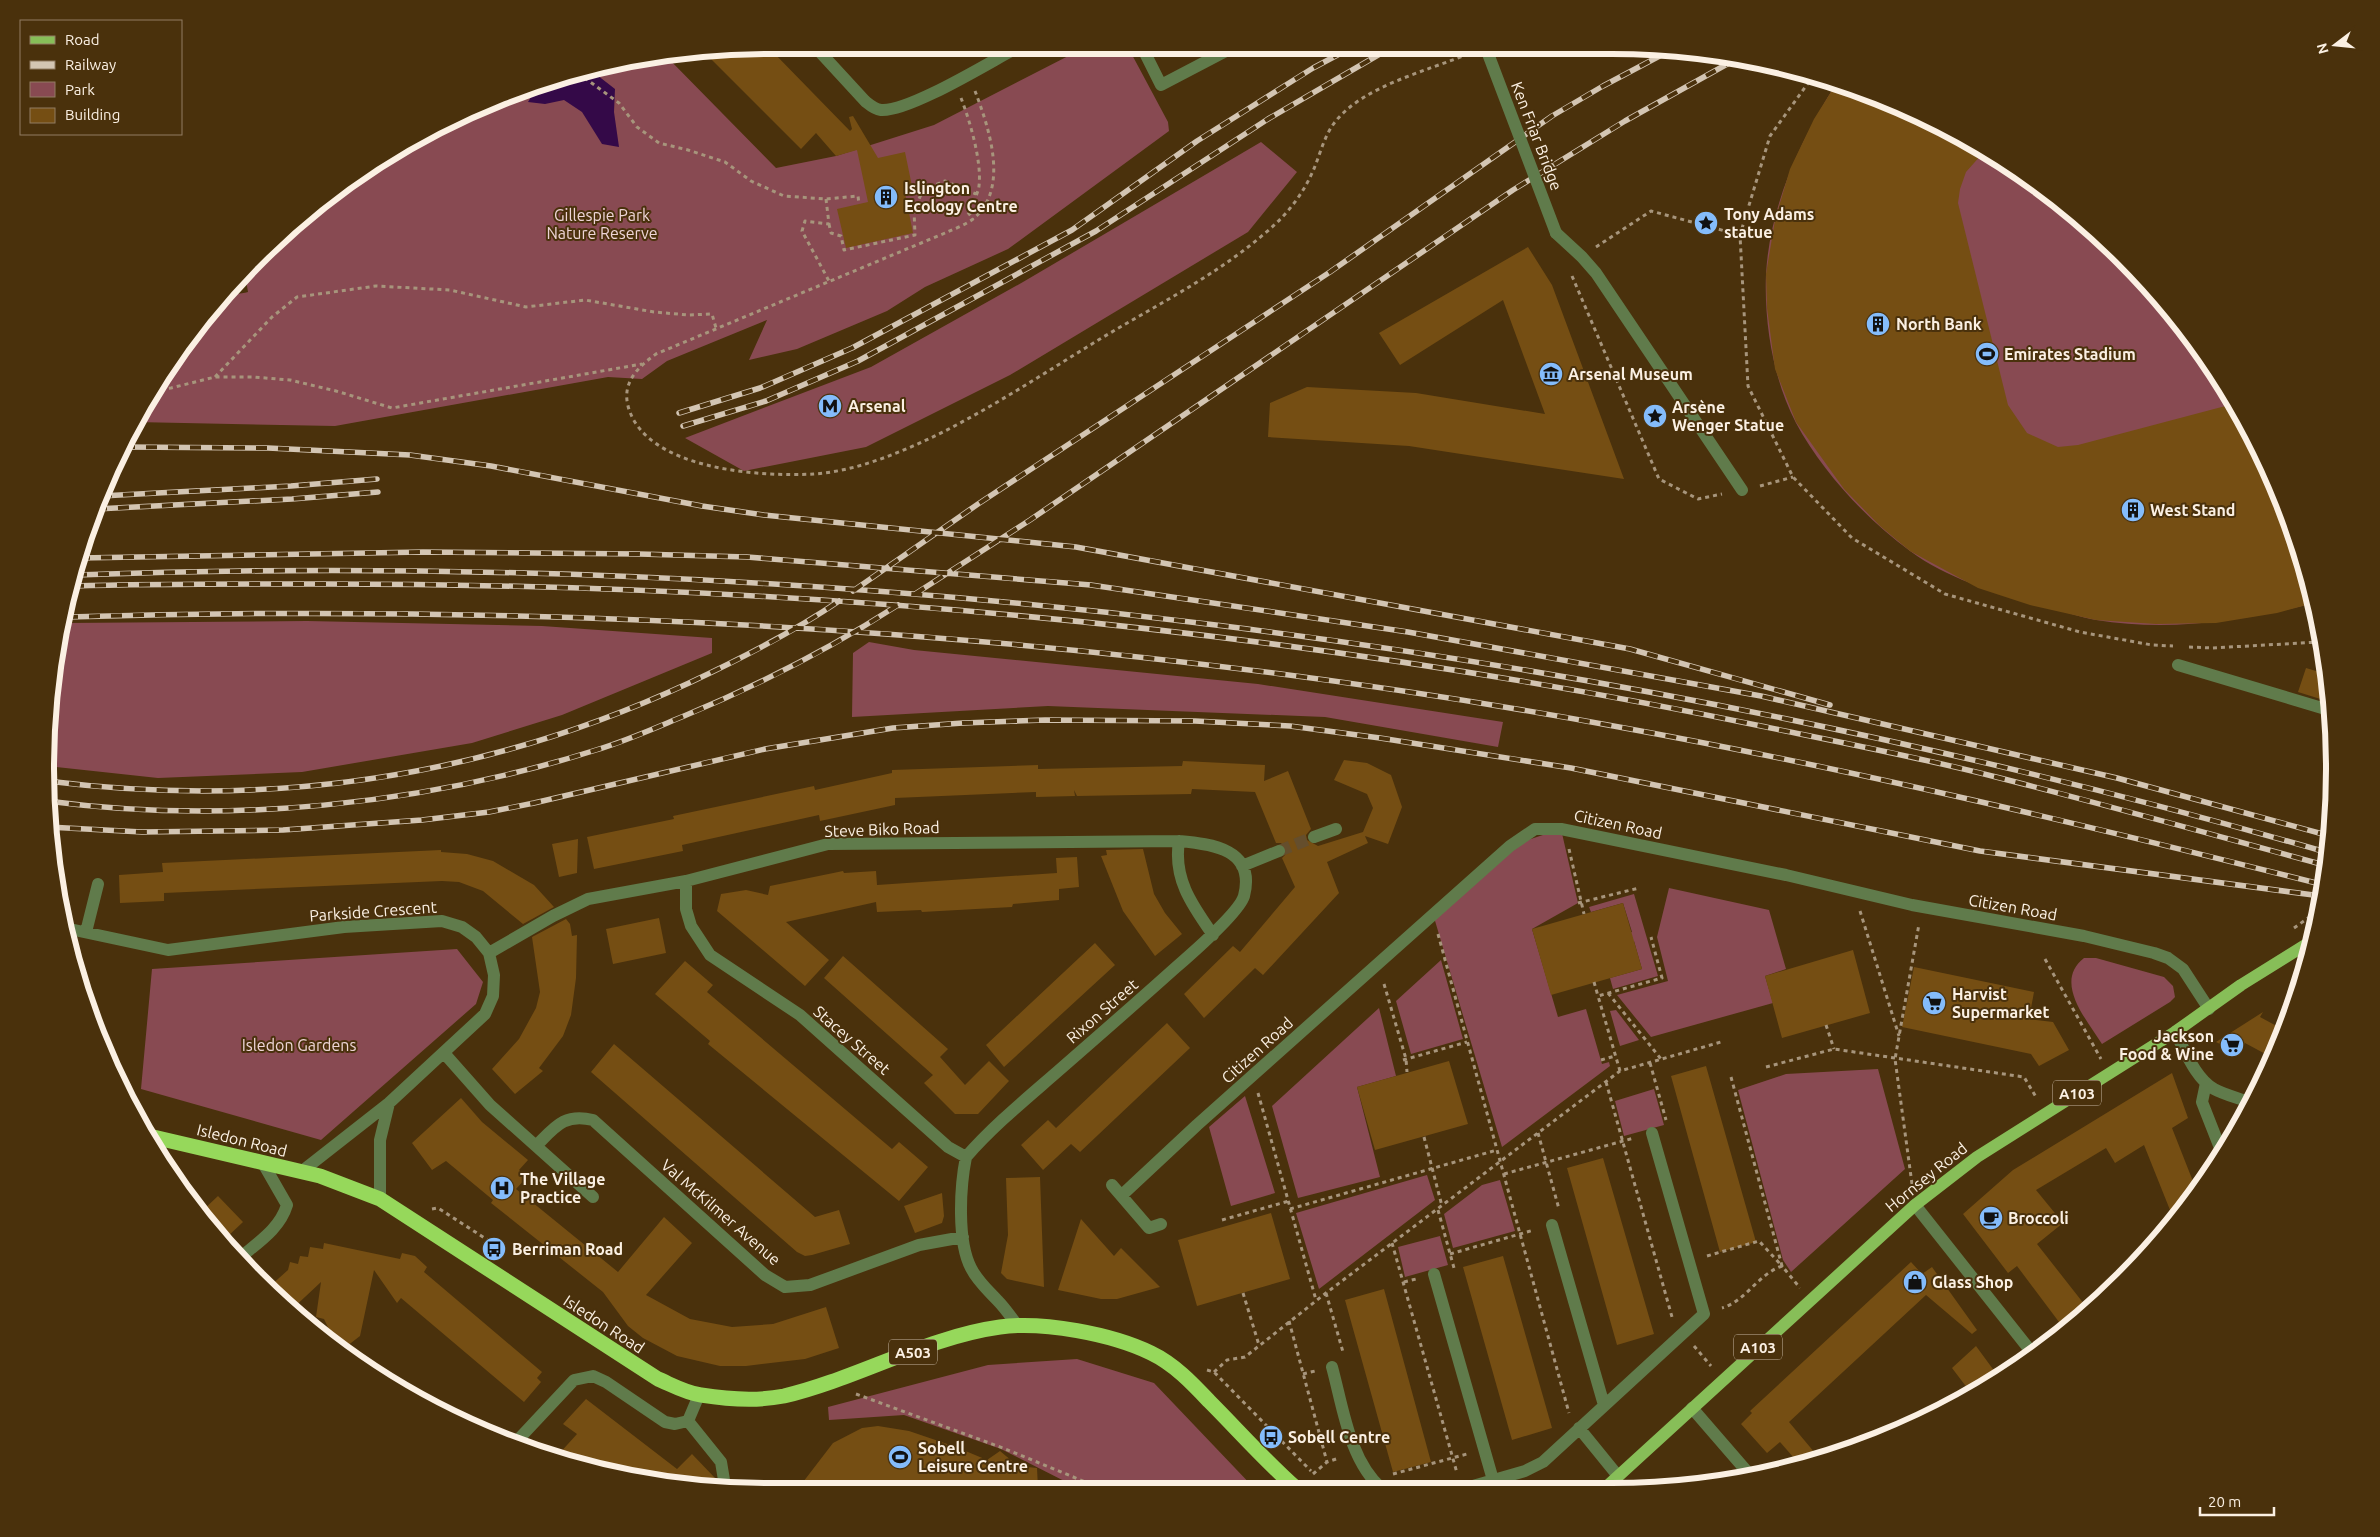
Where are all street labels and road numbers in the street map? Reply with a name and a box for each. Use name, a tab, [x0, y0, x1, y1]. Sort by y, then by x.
street label: Ken Friar Bridge	[1508, 79, 1566, 193]
street label: Citizen Road	[1572, 806, 1664, 842]
street label: Steve Biko Road	[824, 818, 940, 840]
street label: Citizen Road	[1967, 890, 2059, 924]
street label: Parkside Crescent	[309, 898, 438, 924]
street label: Rixon Street	[1063, 975, 1142, 1047]
street label: Stacey Street	[810, 1002, 894, 1078]
street label: Citizen Road	[1218, 1013, 1296, 1087]
road number: A103	[2053, 1080, 2101, 1106]
street label: Isledon Road	[195, 1120, 289, 1160]
street label: Hornsey Road	[1882, 1139, 1970, 1215]
street label: Val McKilmer Avenue	[658, 1155, 784, 1269]
street label: Isledon Road	[560, 1291, 648, 1357]
road number: A103	[1734, 1334, 1782, 1360]
road number: A503	[889, 1340, 937, 1364]

